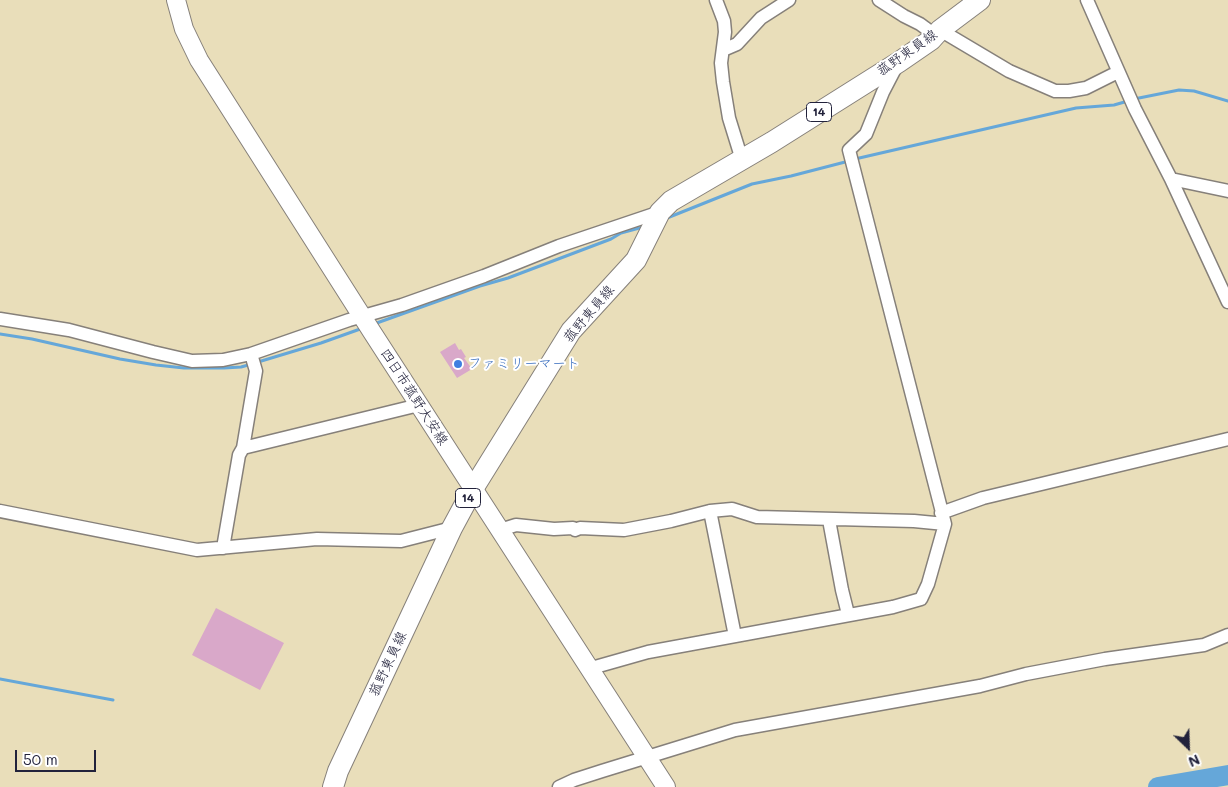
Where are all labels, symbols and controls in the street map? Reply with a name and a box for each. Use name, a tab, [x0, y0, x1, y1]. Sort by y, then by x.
street label: 菰野東員線	[874, 26, 940, 80]
road number: 14	[806, 102, 832, 121]
street label: 菰野東員線	[560, 282, 618, 346]
street label: 四日市菰野大安線	[376, 345, 452, 449]
place label: ファミリーマート	[468, 356, 580, 372]
marker: ファミリーマート	[452, 358, 464, 370]
road number: 14	[456, 488, 480, 508]
street label: 菰野東員線	[366, 629, 410, 699]
north arrow	[1163, 722, 1213, 772]
scale bar	[18, 740, 99, 772]
text: 50 m	[23, 749, 58, 769]
text: N	[1186, 750, 1203, 772]

